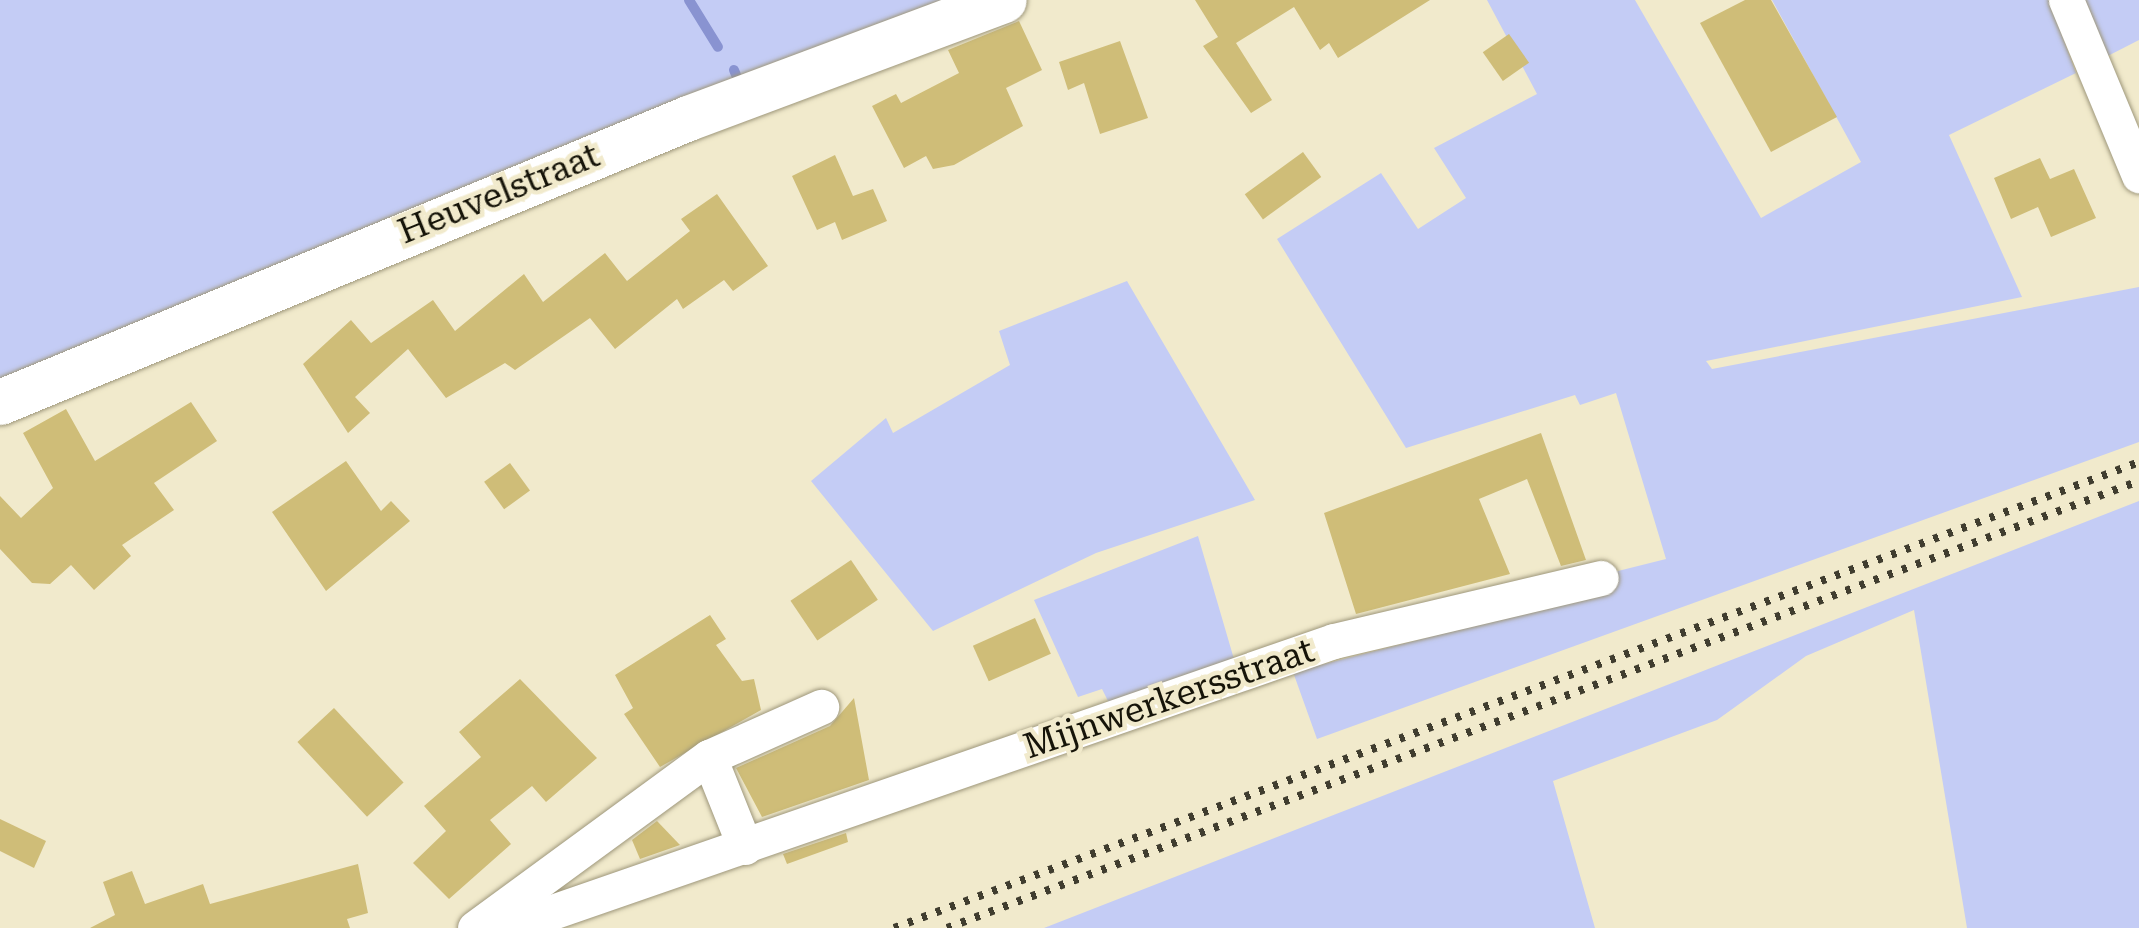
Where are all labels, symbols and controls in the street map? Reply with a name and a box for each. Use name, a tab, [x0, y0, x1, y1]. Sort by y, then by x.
street label: Heuvelstraat	[392, 135, 606, 253]
street label: Mijnwerkersstraat	[1018, 630, 1320, 768]

